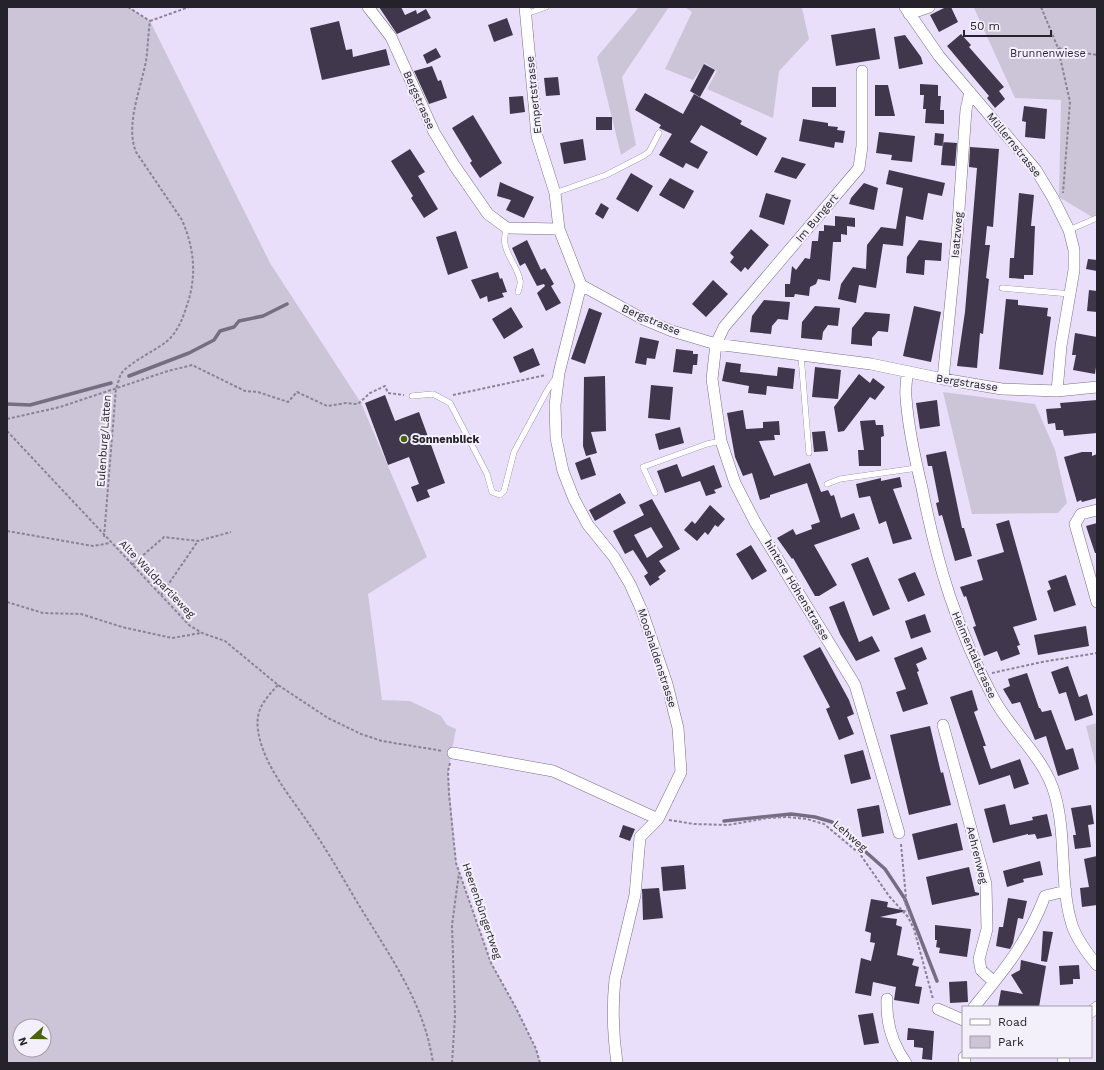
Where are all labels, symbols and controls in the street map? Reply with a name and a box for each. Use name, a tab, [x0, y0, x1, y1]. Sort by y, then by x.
scale bar	[964, 12, 1051, 38]
text: 50 m	[970, 19, 1000, 33]
park label: Brunnenwiese	[1010, 47, 1086, 60]
street label: Empertstrasse	[523, 55, 545, 135]
street label: Bergstrasse	[400, 69, 438, 131]
street label: Müllernstrasse	[984, 110, 1044, 180]
street label: Im Bungert	[793, 191, 841, 245]
street label: Isatzweg	[948, 211, 966, 259]
street label: Bergstrasse	[620, 302, 682, 338]
street label: Bergstrasse	[935, 372, 999, 394]
street label: Eulenburg/Lätten	[94, 394, 114, 488]
place label: Sonnenblick	[412, 433, 479, 446]
marker: Sonnenblick	[399, 434, 409, 444]
street label: Alte Waldpartieweg	[116, 537, 198, 621]
street label: hintere Höhenstrasse	[762, 537, 832, 643]
street label: Mooshaldenstrasse	[635, 607, 679, 709]
street label: Heimentalstrasse	[949, 609, 999, 701]
street label: Lehweg	[830, 818, 870, 854]
street label: Aehrenweg	[964, 825, 990, 885]
street label: Heerenbüngertweg	[459, 861, 505, 961]
legend	[962, 1006, 1092, 1058]
text: Road	[998, 1015, 1027, 1029]
north arrow	[12, 1018, 52, 1058]
text: N	[16, 1035, 31, 1048]
text: Park	[998, 1035, 1024, 1049]

